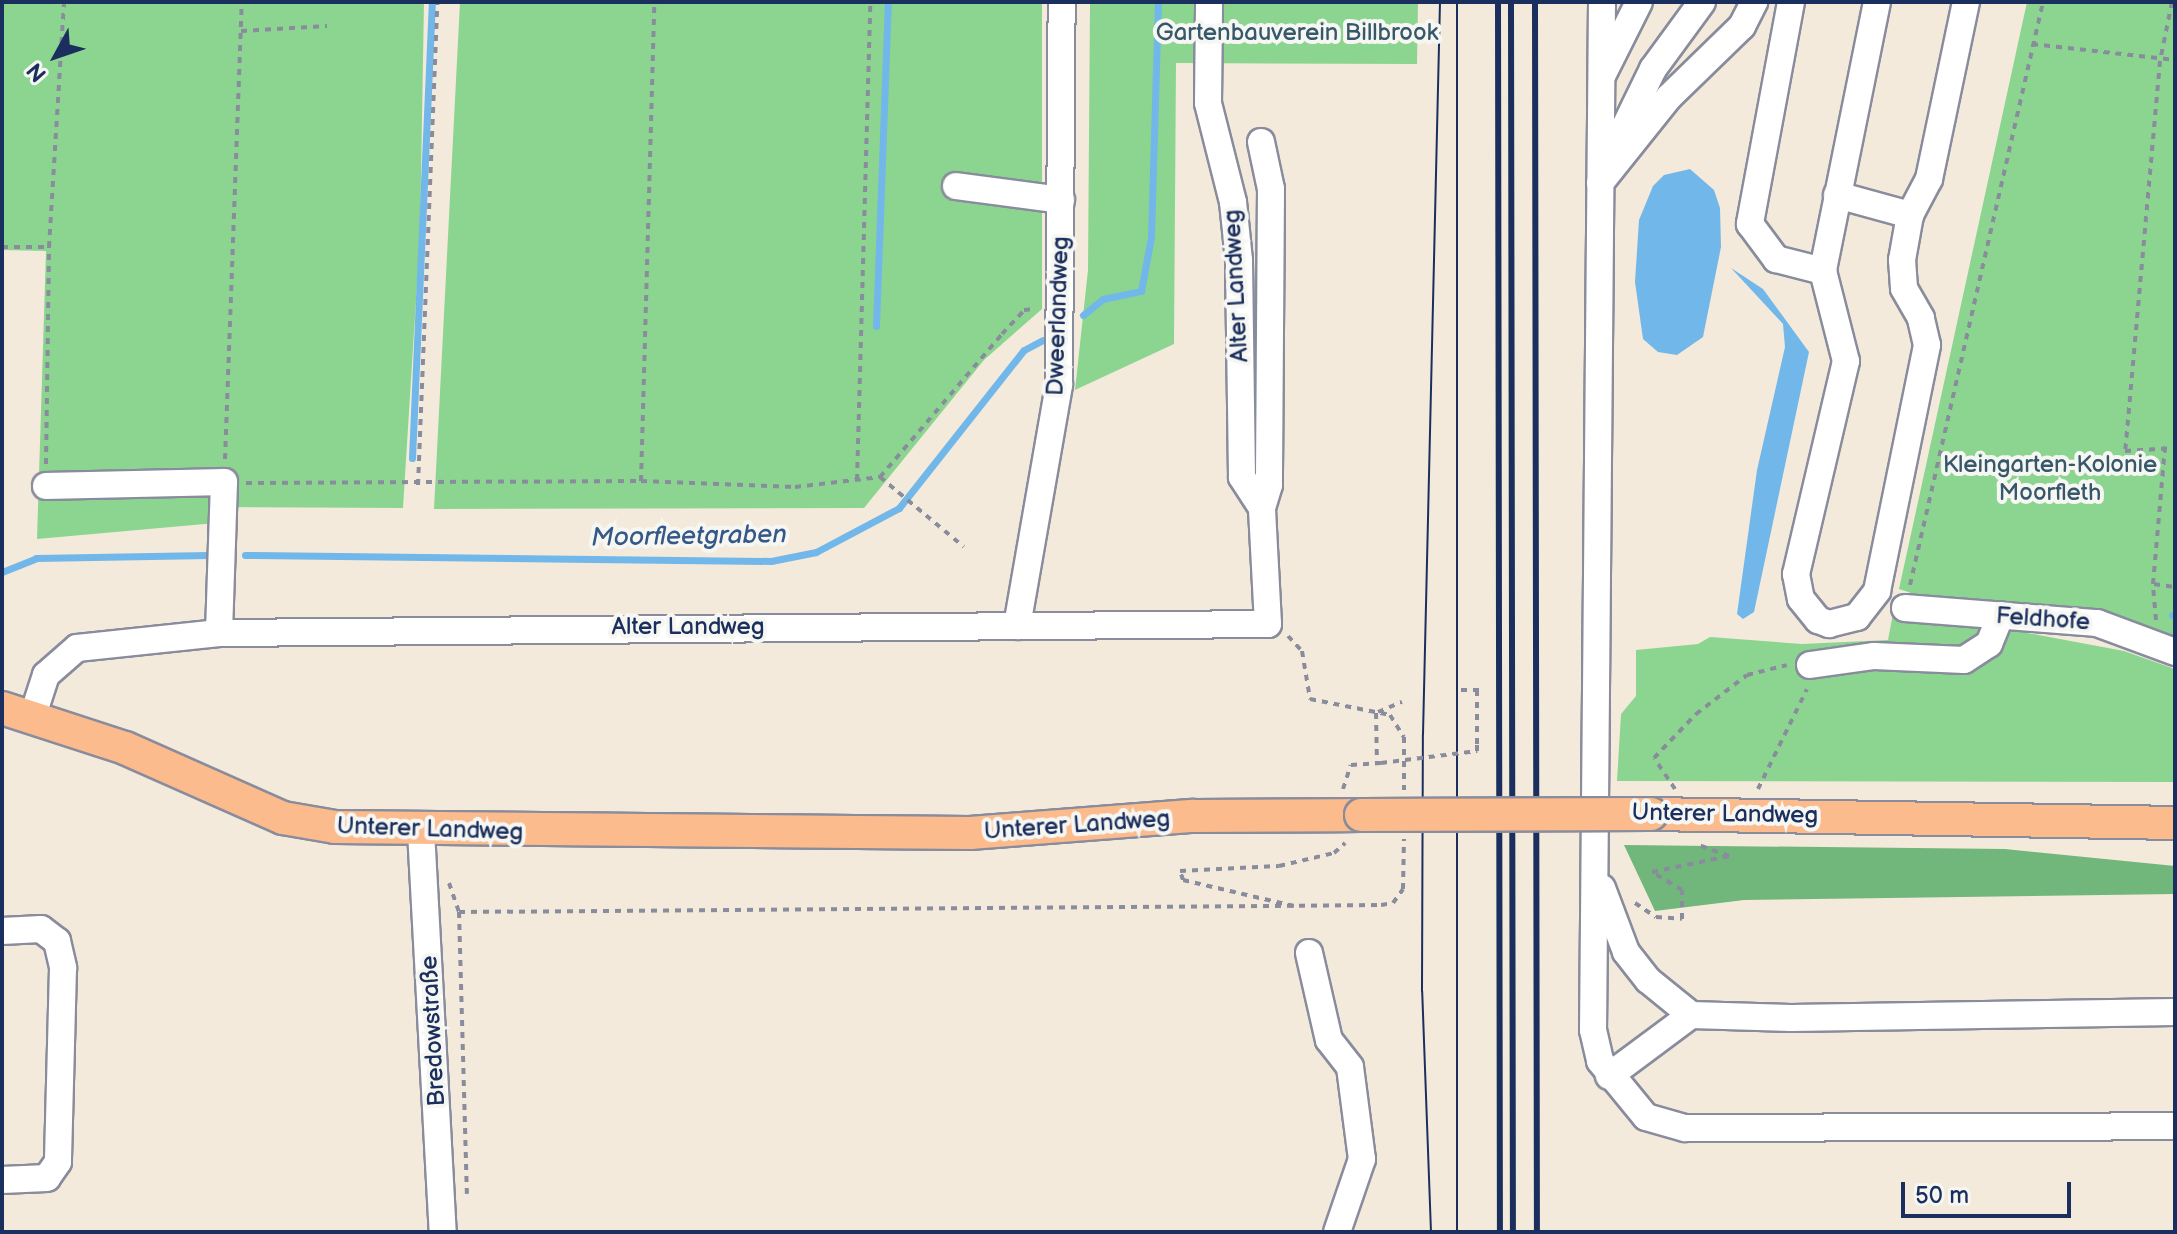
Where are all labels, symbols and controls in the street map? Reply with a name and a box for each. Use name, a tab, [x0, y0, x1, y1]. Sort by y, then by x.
north arrow	[16, 16, 96, 96]
park label: Gartenbauverein Billbrook	[1156, 19, 1438, 47]
text: N	[22, 57, 53, 87]
street label: Alter Landweg	[1218, 209, 1254, 363]
street label: Dweerlandweg	[1041, 236, 1075, 396]
park label: Kleingarten-Kolonie Moorfleth	[1943, 451, 2157, 507]
water label: Moorfleetgraben	[591, 520, 787, 554]
street label: Feldhofe	[1995, 601, 2091, 637]
street label: Alter Landweg	[611, 613, 765, 641]
street label: Unterer Landweg	[1631, 798, 1819, 830]
street label: Unterer Landweg	[983, 804, 1171, 846]
street label: Unterer Landweg	[336, 811, 524, 847]
street label: Bredowstraße	[415, 955, 451, 1107]
scale bar	[1905, 1166, 2075, 1216]
text: 50 m	[1915, 1181, 1969, 1210]

